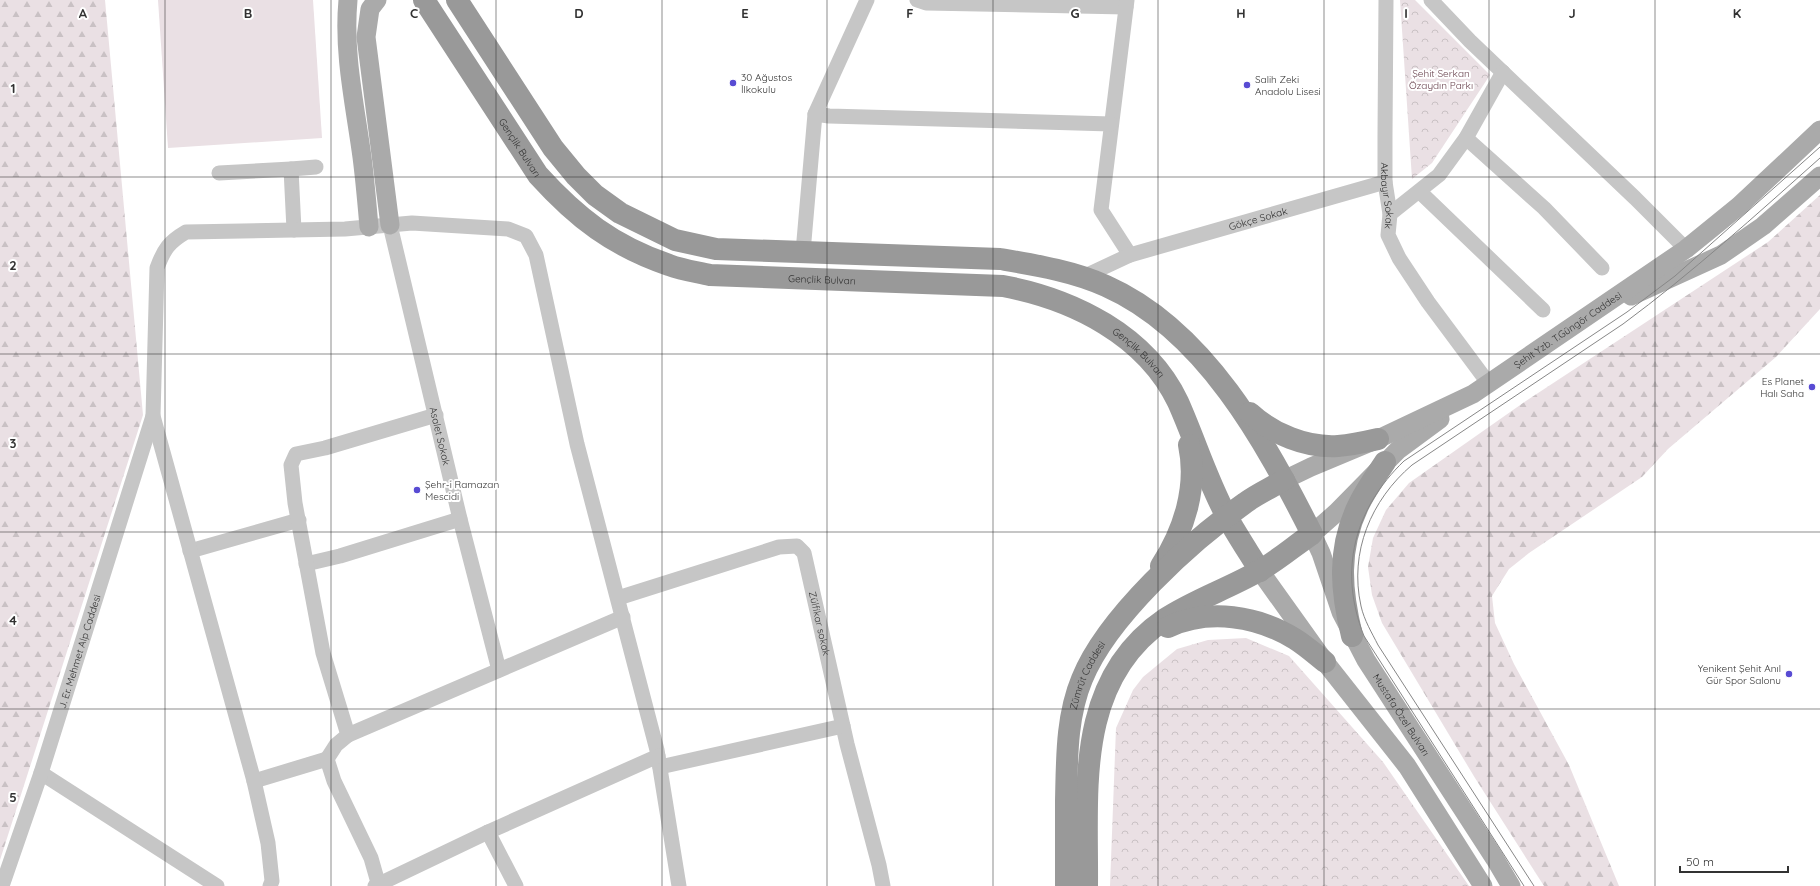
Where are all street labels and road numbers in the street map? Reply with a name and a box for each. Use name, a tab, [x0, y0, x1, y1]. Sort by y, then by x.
street label: Gençlik Bulvarı	[496, 116, 544, 180]
street label: Akbayır Sokak	[1378, 163, 1396, 229]
street label: Gökçe Sokak	[1227, 204, 1289, 233]
street label: Gençlik Bulvarı	[788, 272, 856, 287]
street label: Şehit Yzb. T.Güngör Caddesi	[1511, 289, 1624, 371]
street label: Gençlik Bulvarı	[1110, 325, 1167, 380]
street label: Asalet Sokak	[427, 406, 453, 467]
street label: Zülfikar sokak	[806, 590, 833, 657]
street label: J. Er. Mehmet Alp Caddesi	[56, 593, 104, 710]
street label: Zümrüt Caddesi	[1067, 639, 1108, 711]
street label: Mustafa Özel Bulvarı	[1370, 671, 1432, 758]

